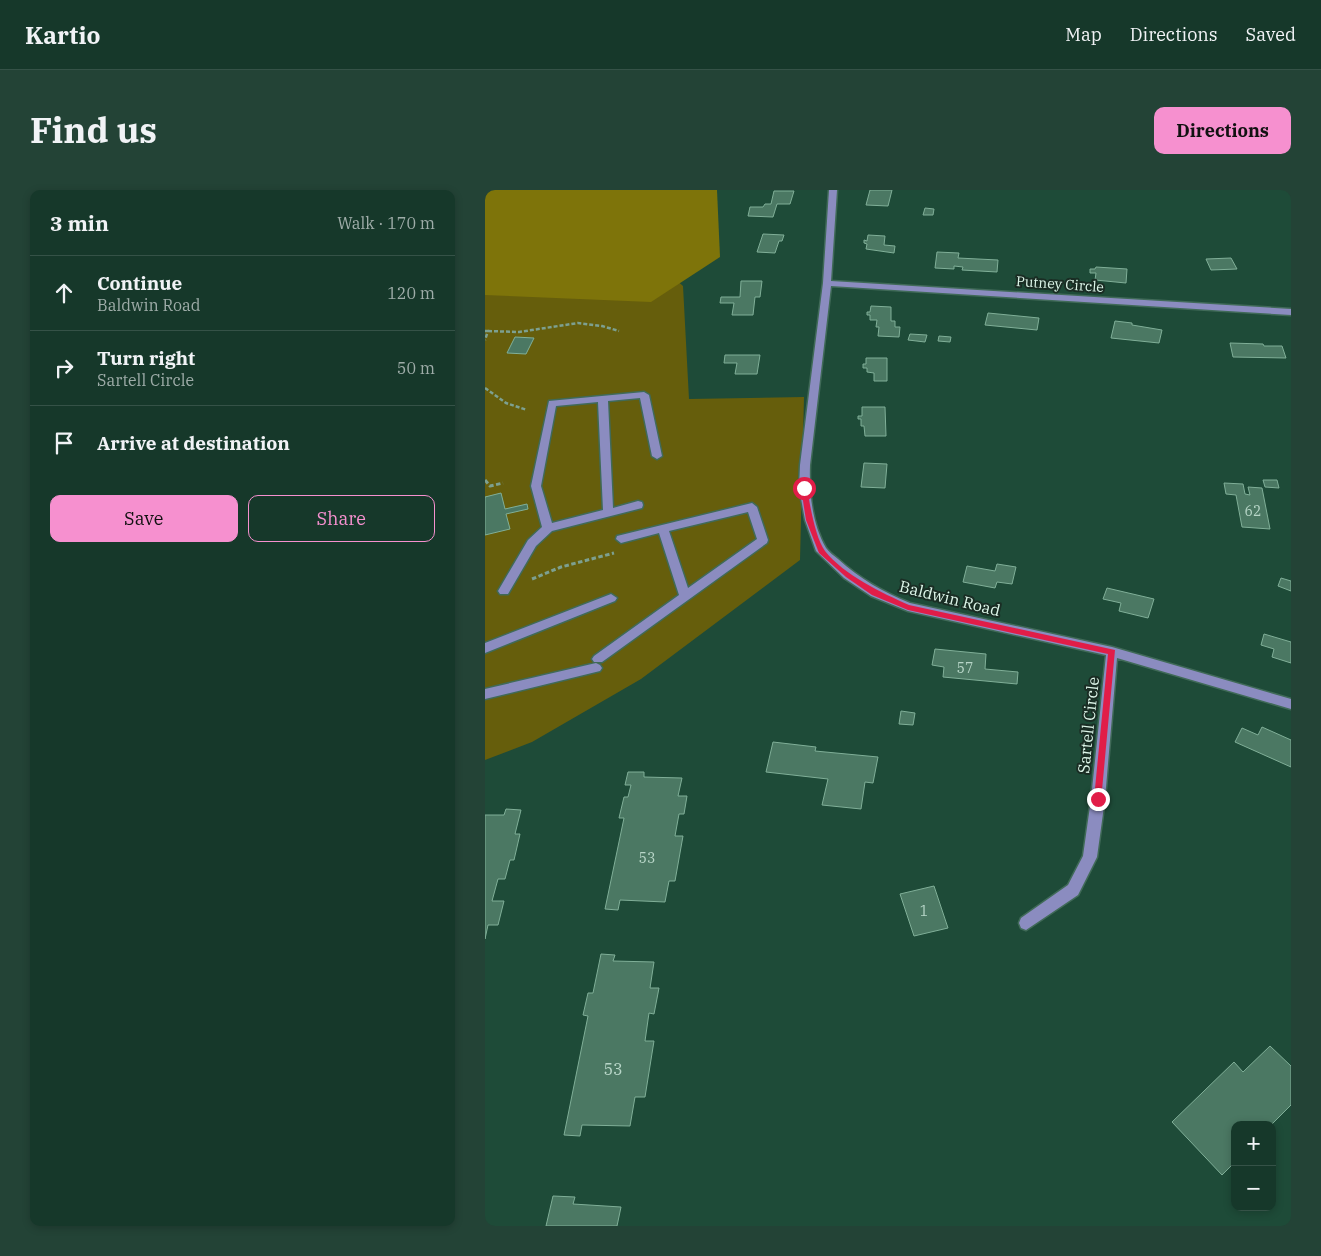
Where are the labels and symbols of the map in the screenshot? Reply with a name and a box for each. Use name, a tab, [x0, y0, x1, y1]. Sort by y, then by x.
street label: Putney Circle	[1015, 272, 1105, 296]
route start	[793, 477, 816, 500]
house number: 62	[1245, 502, 1261, 520]
street label: Baldwin Road	[897, 576, 1003, 620]
house number: 57	[957, 659, 973, 677]
street label: Sartell Circle	[1073, 676, 1103, 774]
route end	[1087, 788, 1110, 811]
house number: 53	[639, 849, 655, 867]
house number: 1	[920, 902, 928, 920]
house number: 53	[603, 1059, 623, 1079]

